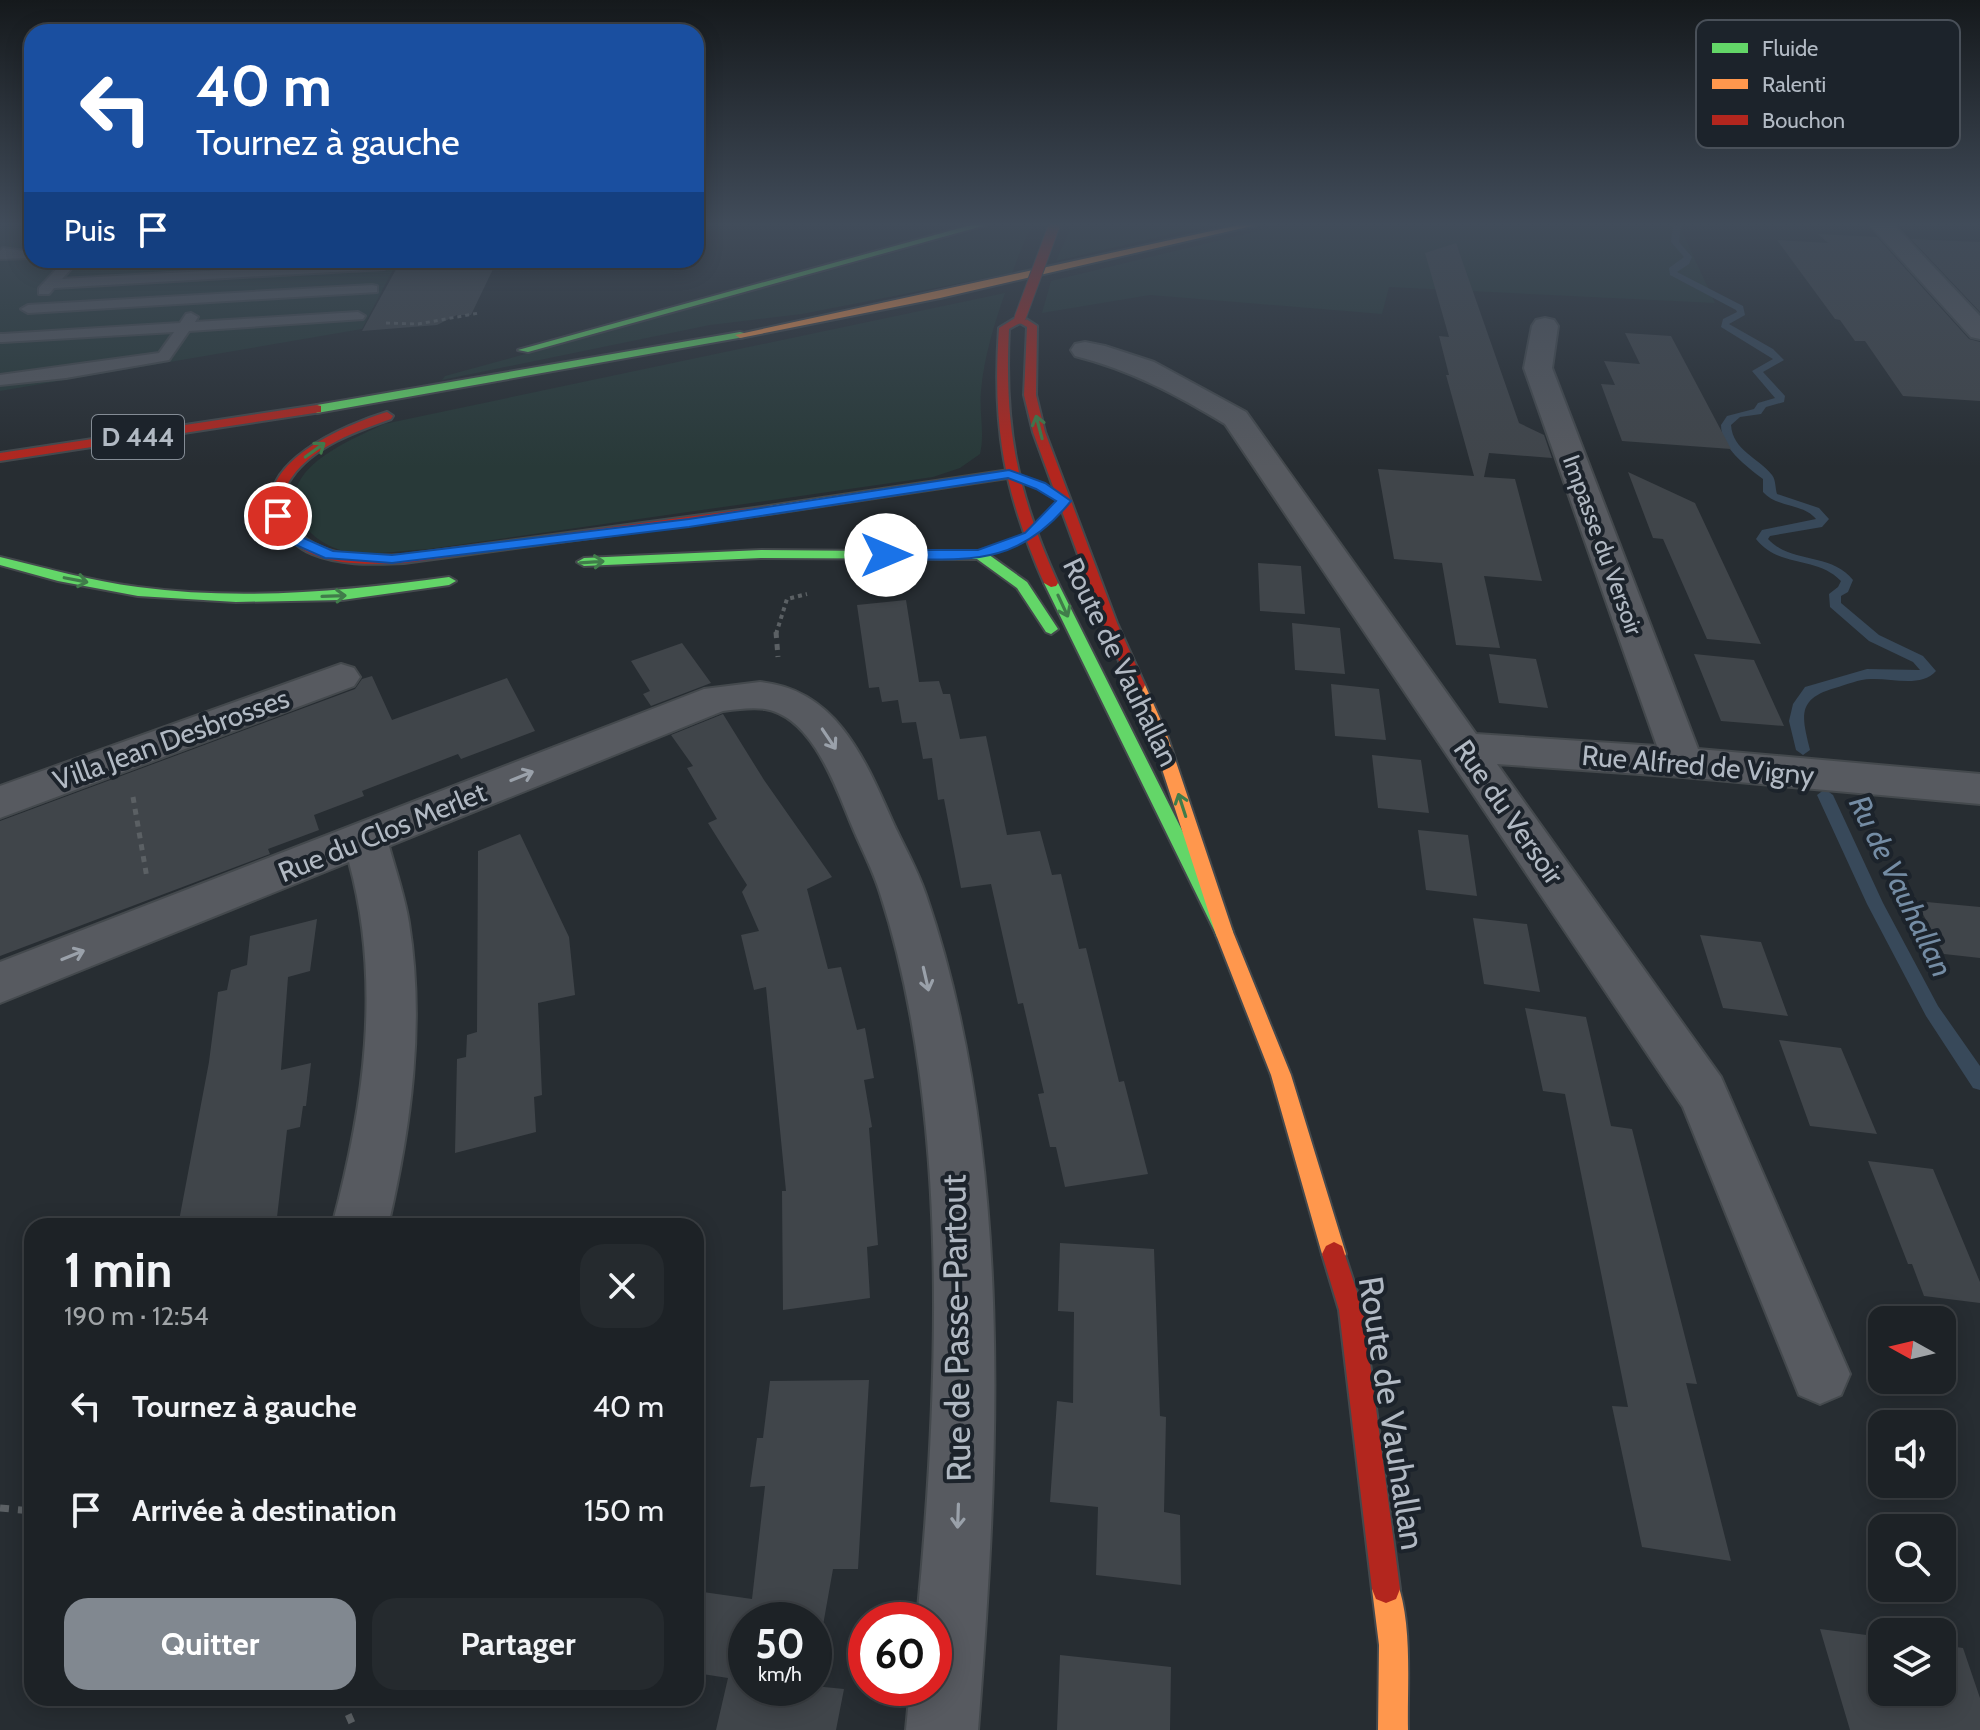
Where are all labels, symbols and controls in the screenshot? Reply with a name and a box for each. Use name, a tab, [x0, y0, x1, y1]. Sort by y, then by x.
legend	[1696, 20, 1960, 148]
text: Fluide	[1762, 35, 1818, 62]
text: 40 m	[196, 52, 332, 120]
icon: left	[64, 56, 168, 160]
text: Ralenti	[1762, 71, 1826, 98]
text: Bouchon	[1762, 107, 1845, 134]
text: Tournez à gauche	[196, 120, 460, 164]
icon: arrive	[131, 208, 175, 252]
text: Puis	[64, 212, 115, 249]
road number: D 444	[92, 415, 184, 459]
one-way arrow	[1030, 415, 1045, 441]
one-way arrow	[304, 442, 325, 459]
street label: Impasse du Versoir	[1557, 451, 1649, 639]
pin	[244, 482, 312, 550]
icon: arrive	[256, 494, 300, 538]
position arrow	[844, 513, 928, 597]
street label: Route de Vauhallan	[1056, 552, 1186, 772]
one-way arrow	[578, 554, 605, 569]
one-way arrow	[62, 574, 88, 589]
one-way arrow	[320, 589, 347, 604]
one-way arrow	[1056, 594, 1071, 618]
street label: Villa Jean Desbrosses	[49, 681, 293, 797]
one-way arrow	[821, 727, 837, 749]
street label: Rue du Versoir	[1447, 733, 1571, 891]
street label: Rue Alfred de Vigny	[1580, 738, 1816, 792]
one-way arrow	[509, 768, 534, 782]
street label: Rue du Clos Merlet	[273, 775, 491, 889]
water label: Ru de Vauhallan	[1841, 789, 1961, 983]
one-way arrow	[1174, 792, 1189, 818]
one-way arrow	[60, 947, 85, 961]
one-way arrow	[919, 965, 934, 991]
street label: Rue de Passe-Partout	[932, 1174, 980, 1482]
text: 1 min	[64, 1241, 172, 1299]
button: close	[580, 1244, 664, 1328]
street label: Route de Vauhallan	[1350, 1273, 1434, 1553]
text: 190 m · 12:54	[64, 1300, 209, 1332]
north arrow	[1868, 1306, 1956, 1394]
map controls	[1868, 1306, 1956, 1706]
icon: left	[64, 1384, 108, 1428]
text: Tournez à gauche	[132, 1388, 357, 1425]
text: 40 m	[593, 1388, 664, 1425]
button: sound	[1868, 1410, 1956, 1498]
icon: arrive	[64, 1488, 108, 1532]
text: Arrivée à destination	[132, 1492, 397, 1529]
text: 150 m	[584, 1492, 664, 1529]
one-way arrow	[951, 1502, 966, 1529]
button: search	[1868, 1514, 1956, 1602]
button: Quitter	[64, 1598, 356, 1690]
button: Partager	[372, 1598, 664, 1690]
speed limit sign: 60	[848, 1602, 952, 1706]
button: layers	[1868, 1618, 1956, 1706]
text: 50	[755, 1619, 805, 1668]
text: km/h	[758, 1662, 802, 1686]

